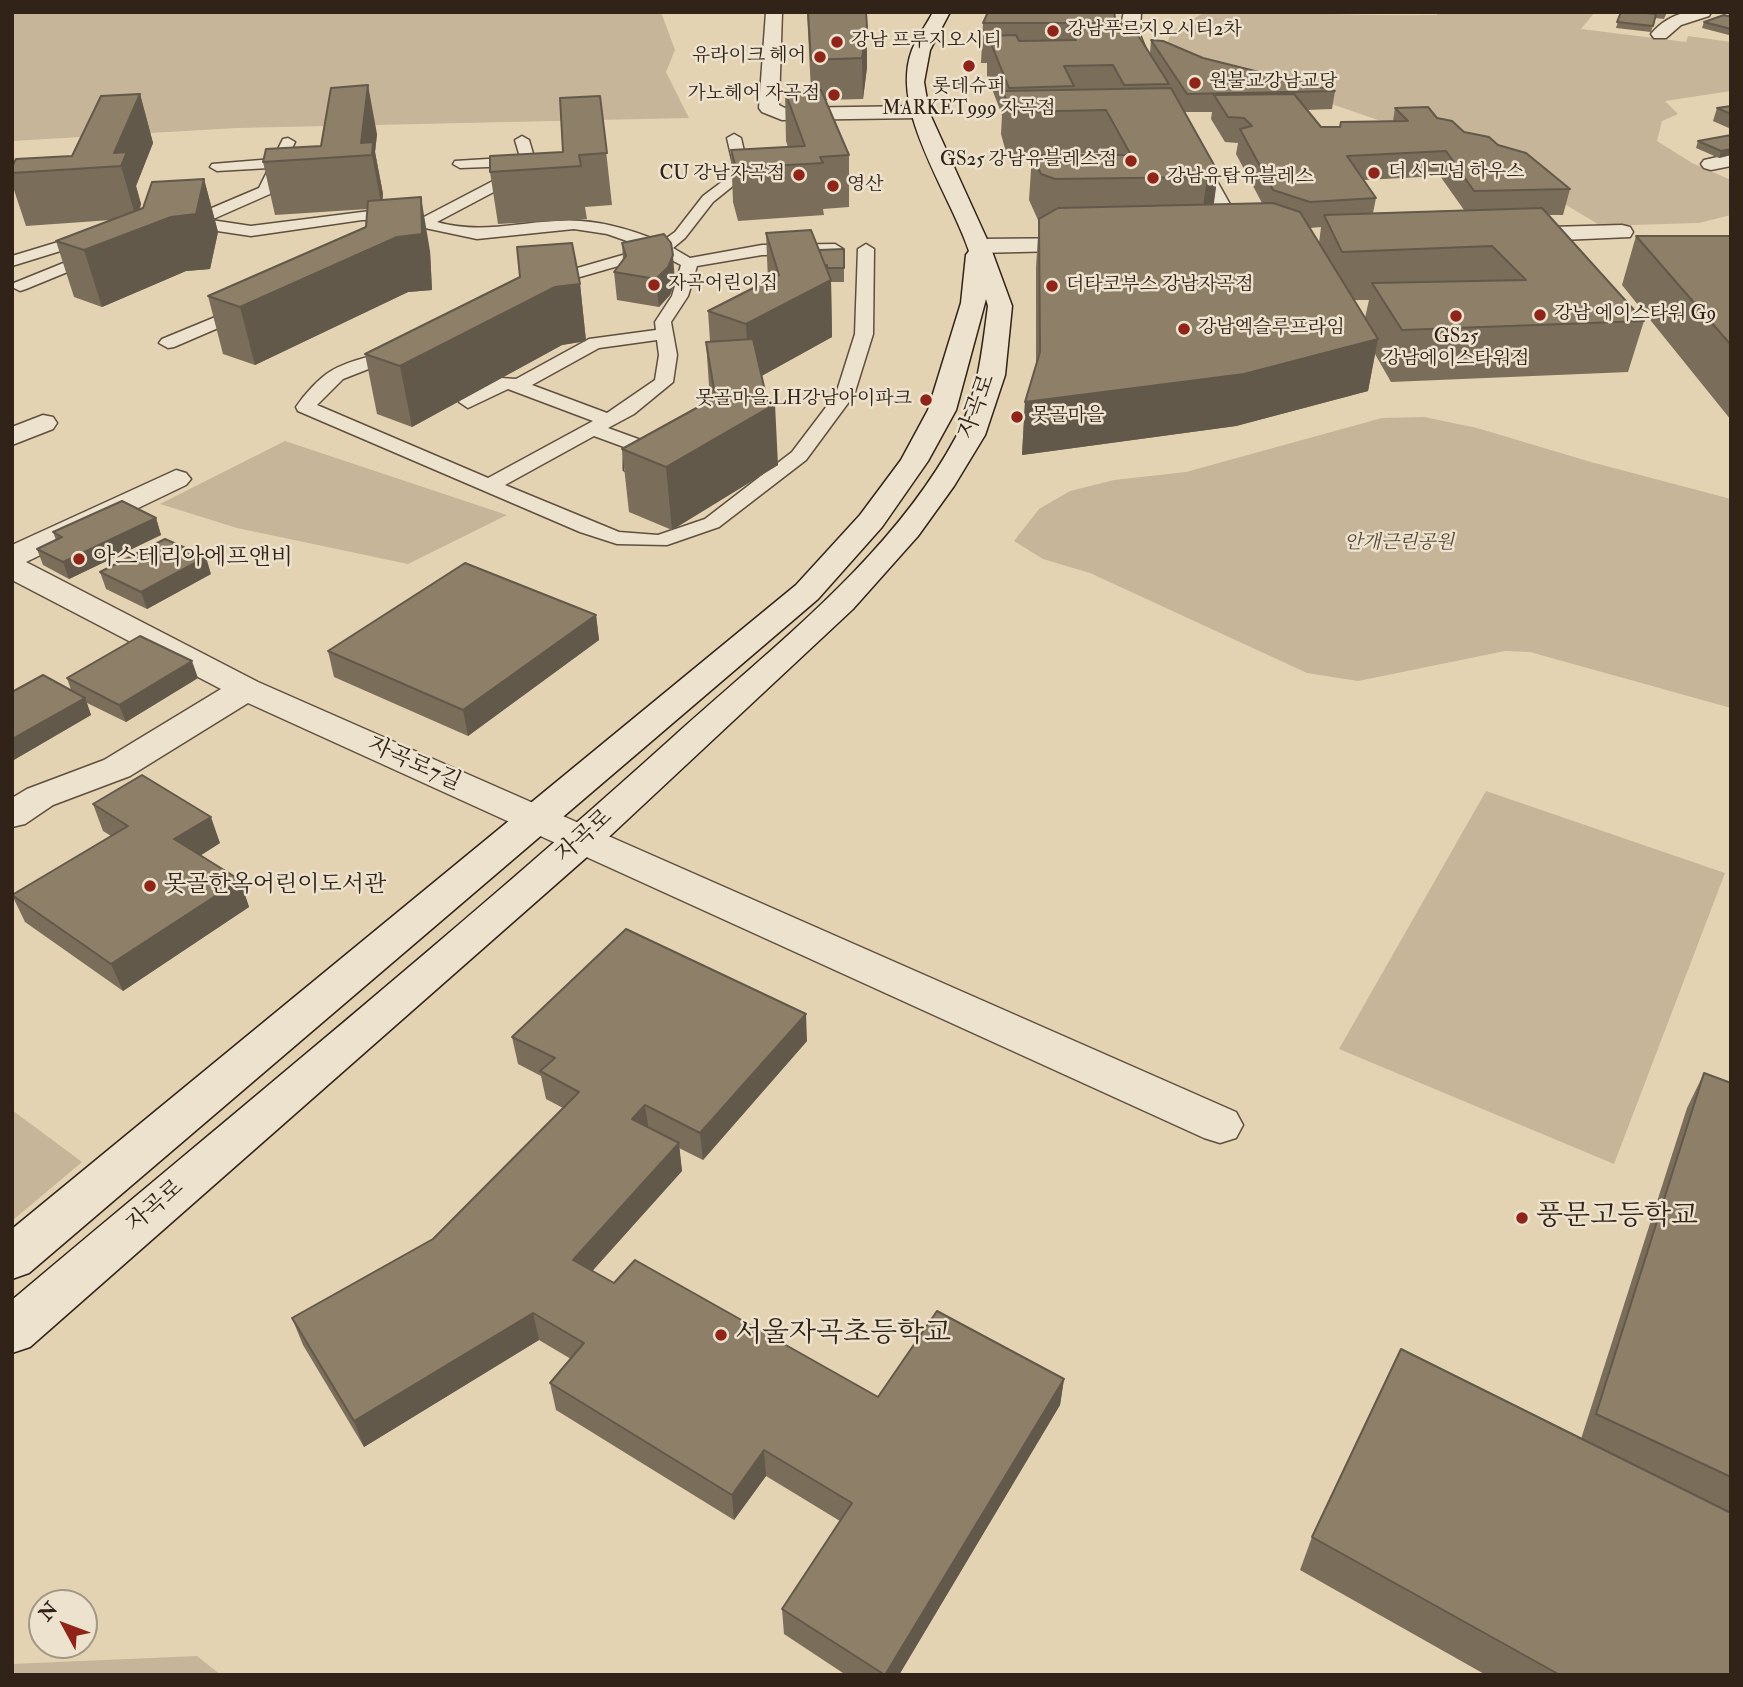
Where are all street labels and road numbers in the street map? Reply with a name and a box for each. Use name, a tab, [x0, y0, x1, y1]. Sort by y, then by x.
street label: 자곡로	[954, 371, 1002, 443]
street label: 자곡로7길	[363, 732, 465, 798]
street label: 자곡로	[551, 804, 619, 870]
street label: 자곡로	[122, 1175, 190, 1239]

